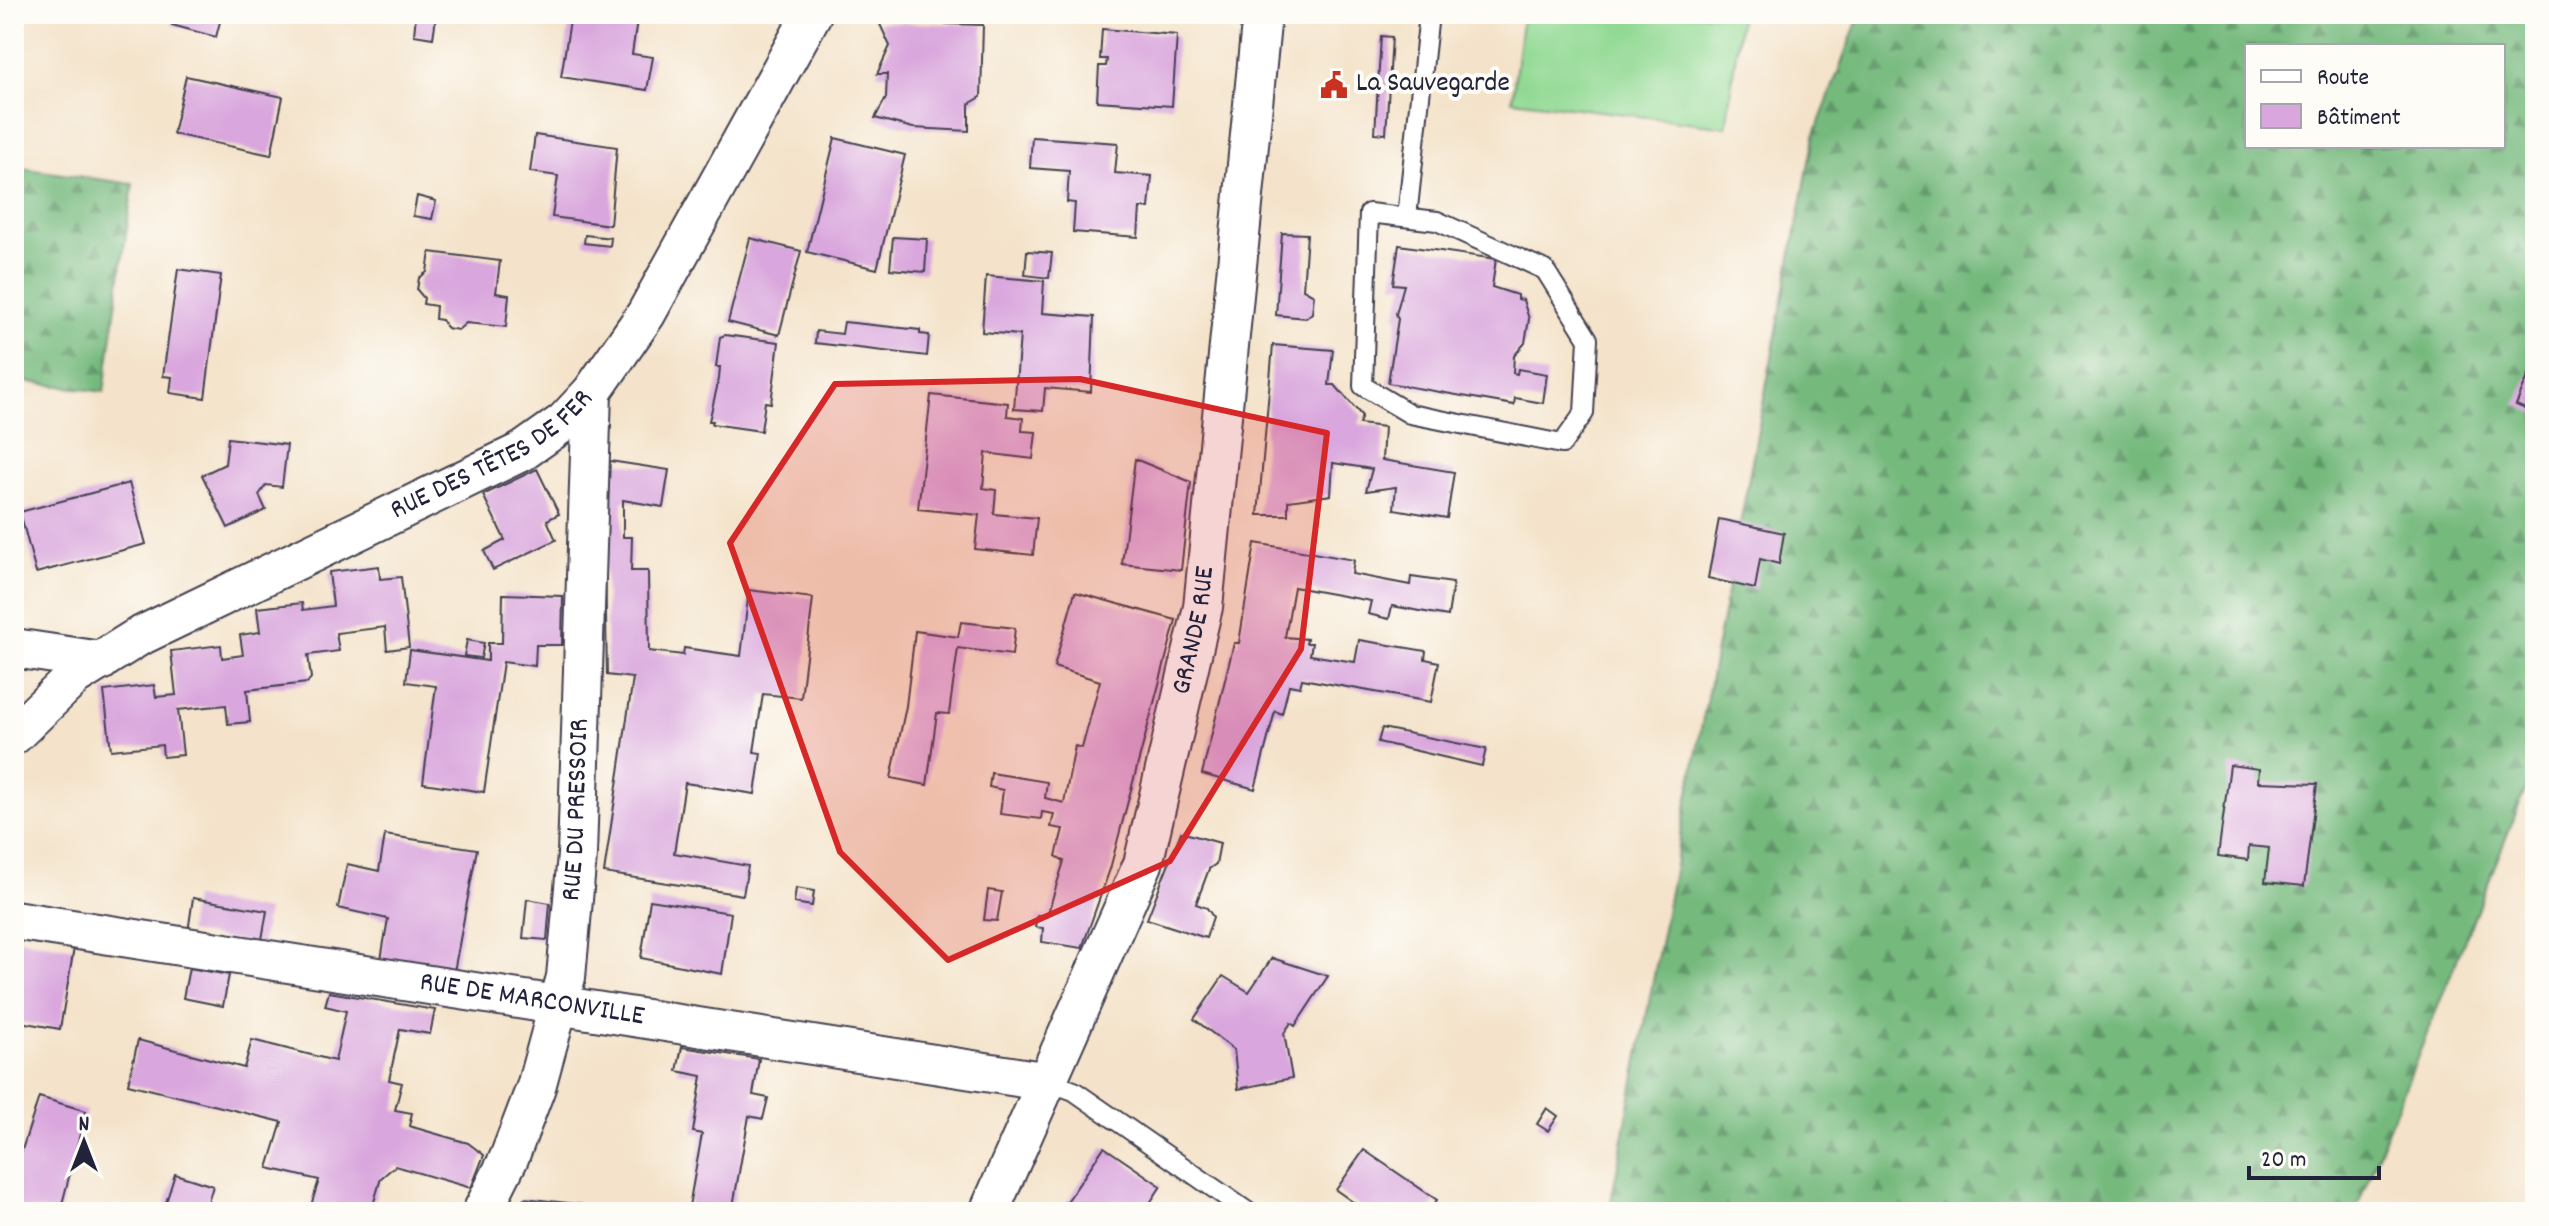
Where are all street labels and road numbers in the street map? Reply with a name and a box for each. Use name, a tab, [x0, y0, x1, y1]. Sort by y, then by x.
street label: RUE DES TÊTES DE FER	[384, 381, 604, 532]
street label: GRANDE RUE	[1163, 564, 1227, 699]
street label: RUE DU PRESSOIR	[553, 718, 601, 903]
street label: RUE DE MARCONVILLE	[417, 964, 647, 1038]

